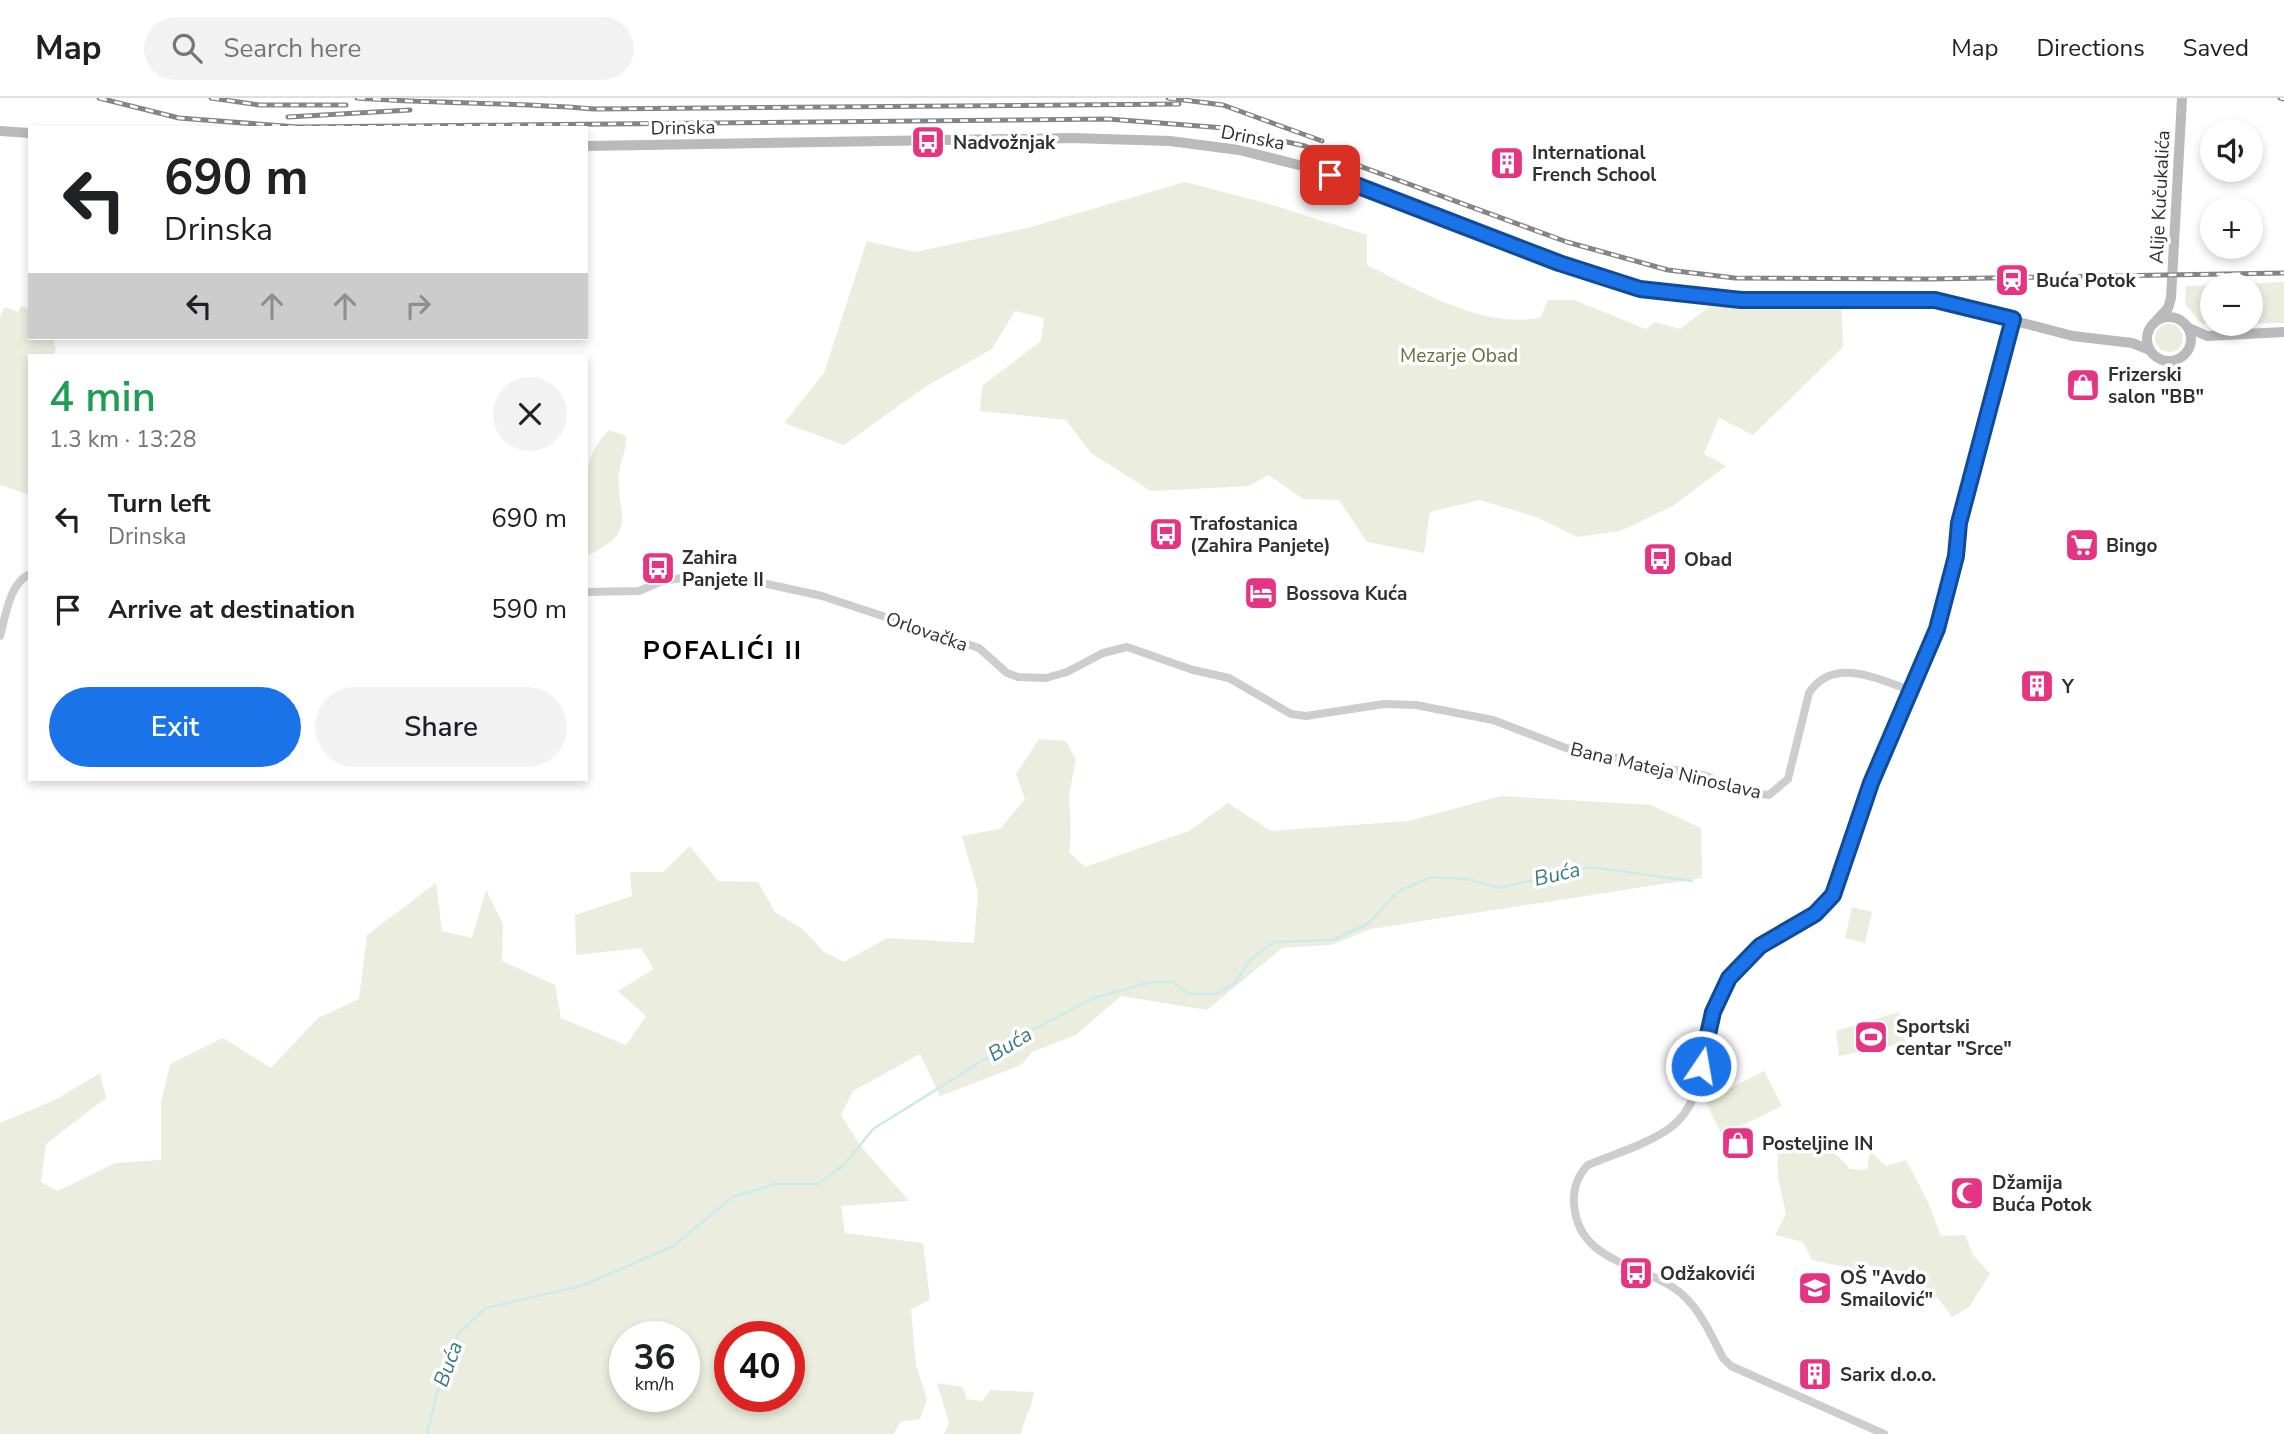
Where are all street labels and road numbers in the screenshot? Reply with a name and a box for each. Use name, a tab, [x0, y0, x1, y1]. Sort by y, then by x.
street label: Drinska	[650, 114, 716, 142]
street label: Drinska	[1219, 119, 1287, 157]
street label: Alije Kučukalića	[2144, 130, 2176, 264]
street label: Orlovačka	[882, 606, 971, 658]
street label: Bana Mateja Ninoslava	[1568, 736, 1764, 806]

